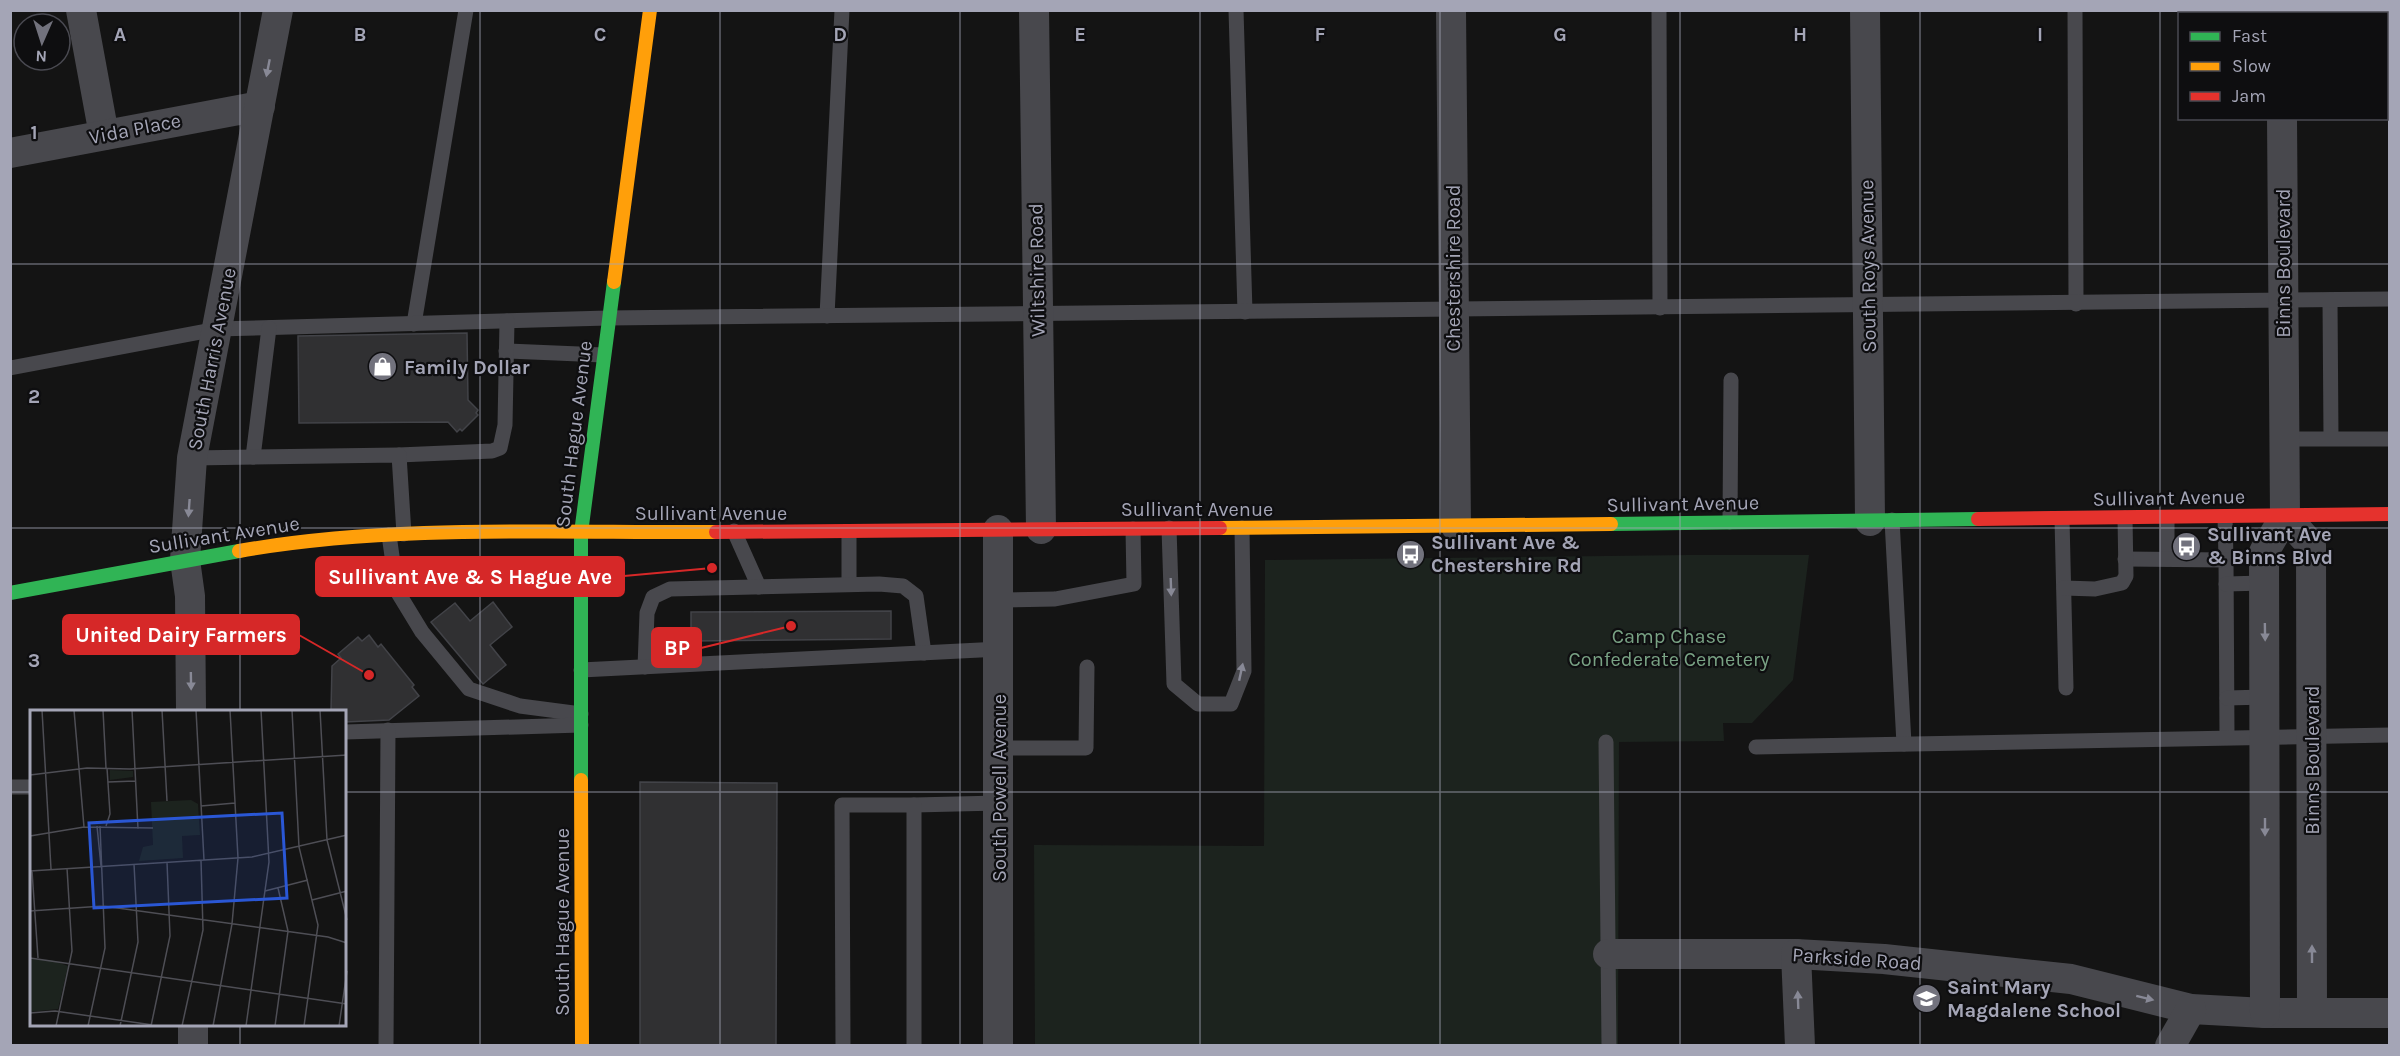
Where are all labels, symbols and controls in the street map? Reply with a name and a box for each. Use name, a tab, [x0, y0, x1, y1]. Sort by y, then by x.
north arrow	[12, 12, 72, 72]
legend	[2178, 12, 2388, 120]
text: A	[114, 23, 127, 46]
text: B	[354, 23, 366, 46]
text: C	[594, 23, 606, 46]
text: D	[833, 23, 847, 46]
text: E	[1074, 23, 1086, 46]
text: F	[1315, 23, 1326, 46]
text: G	[1553, 23, 1567, 46]
text: H	[1793, 23, 1807, 46]
text: I	[2037, 23, 2043, 46]
text: Fast	[2232, 25, 2267, 47]
text: N	[35, 47, 47, 66]
text: Slow	[2232, 55, 2271, 77]
one-way arrow	[263, 59, 272, 78]
text: Jam	[2232, 85, 2266, 107]
street label: Vida Place	[87, 109, 183, 149]
text: 1	[30, 121, 38, 144]
street label: South Roys Avenue	[1855, 179, 1881, 353]
street label: Chestershire Road	[1442, 185, 1465, 351]
street label: Binns Boulevard	[2272, 188, 2295, 338]
street label: Wiltshire Road	[1024, 203, 1050, 337]
street label: South Harris Avenue	[183, 266, 241, 452]
street label: South Hague Avenue	[551, 339, 597, 529]
shop icon: Family Dollar	[367, 351, 399, 383]
place label: Family Dollar	[404, 356, 530, 379]
text: 2	[28, 385, 40, 408]
street label: Sullivant Avenue	[2093, 485, 2245, 511]
street label: Sullivant Avenue	[1607, 491, 1759, 517]
one-way arrow	[184, 498, 194, 517]
street label: Sullivant Avenue	[1121, 498, 1273, 521]
street label: Sullivant Avenue	[635, 502, 787, 525]
street label: Sullivant Avenue	[147, 512, 301, 558]
place label: Sullivant Ave & Binns Blvd	[2207, 523, 2333, 569]
bus stop icon: Sullivant Ave & Binns Blvd	[2170, 530, 2202, 562]
place label: Sullivant Ave & Chestershire Rd	[1431, 531, 1582, 577]
bus stop icon: Sullivant Ave & Chestershire Rd	[1394, 538, 1426, 570]
callout: Sullivant Ave & S Hague Ave	[316, 557, 624, 596]
text: Sullivant Ave & S Hague Ave	[328, 565, 612, 589]
one-way arrow	[1166, 577, 1176, 596]
callout: United Dairy Farmers	[63, 615, 299, 654]
one-way arrow	[2260, 622, 2270, 641]
text: United Dairy Farmers	[75, 623, 287, 647]
park label: Camp Chase Confederate Cemetery	[1568, 625, 1770, 671]
callout: BP	[652, 628, 701, 667]
text: BP	[664, 636, 690, 660]
text: 3	[28, 649, 40, 672]
one-way arrow	[1237, 662, 1246, 681]
one-way arrow	[186, 671, 196, 690]
street label: Binns Boulevard	[2301, 685, 2324, 835]
street label: South Powell Avenue	[988, 694, 1011, 882]
inset map	[30, 710, 346, 1026]
one-way arrow	[2260, 817, 2270, 836]
street label: South Hague Avenue	[551, 828, 574, 1016]
street label: Parkside Road	[1791, 943, 1923, 975]
one-way arrow	[2307, 945, 2317, 964]
place label: Saint Mary Magdalene School	[1947, 976, 2121, 1022]
school or university icon: Saint Mary Magdalene School	[1910, 982, 1942, 1014]
one-way arrow	[1794, 990, 1803, 1009]
one-way arrow	[2136, 993, 2154, 1003]

